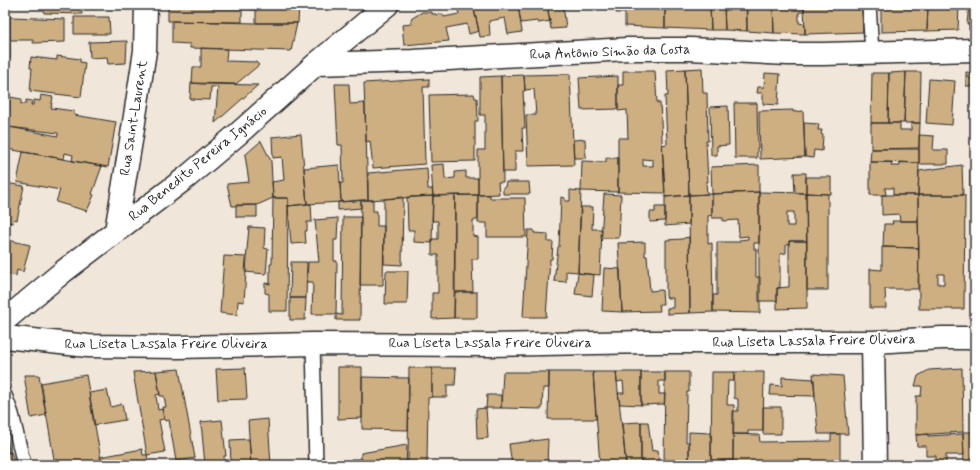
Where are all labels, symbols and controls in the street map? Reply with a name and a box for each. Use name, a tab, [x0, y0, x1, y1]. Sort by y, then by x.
street label: Rua Antônio Simão da Costa	[529, 40, 691, 64]
street label: Rua Saint-Laurent	[116, 58, 152, 177]
street label: Rua Benedito Pereira Ignácio	[125, 102, 271, 225]
street label: Rua Liseta Lassala Freire Oliveira	[712, 330, 916, 352]
street label: Rua Liseta Lassala Freire Oliveira	[388, 334, 592, 352]
street label: Rua Liseta Lassala Freire Oliveira	[64, 335, 268, 353]

